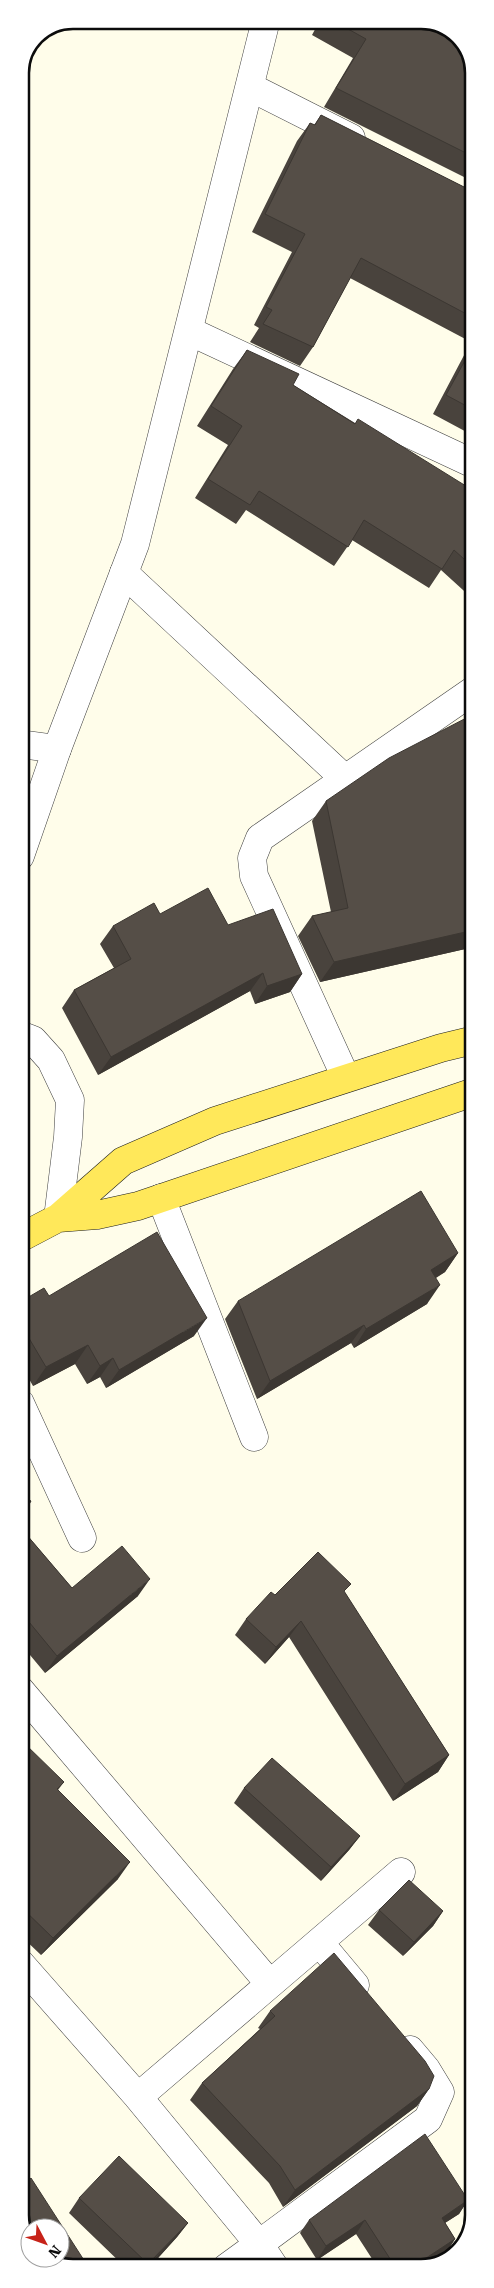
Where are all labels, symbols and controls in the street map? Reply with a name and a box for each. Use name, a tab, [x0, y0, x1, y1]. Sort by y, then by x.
north arrow	[20, 2218, 70, 2268]
text: N	[45, 2242, 64, 2261]

